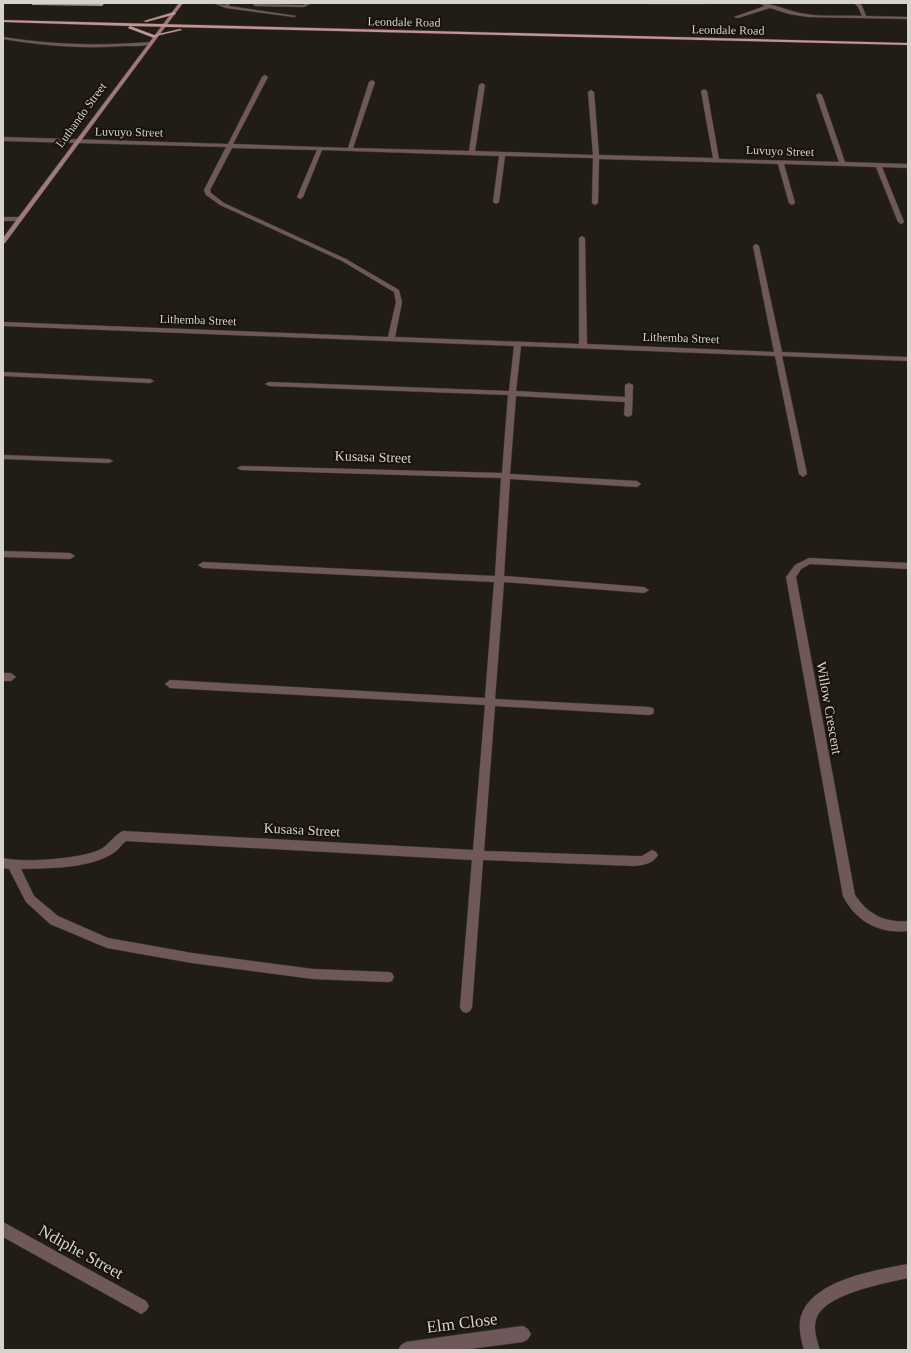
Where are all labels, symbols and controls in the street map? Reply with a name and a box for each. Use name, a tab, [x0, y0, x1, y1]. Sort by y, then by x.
street label: Leondale Road	[367, 14, 441, 30]
street label: Leondale Road	[691, 22, 765, 38]
street label: Luthando Street	[53, 79, 110, 150]
street label: Luvuyo Street	[95, 124, 164, 140]
street label: Luvuyo Street	[746, 143, 815, 159]
street label: Lithemba Street	[159, 312, 237, 328]
street label: Lithemba Street	[642, 330, 720, 346]
street label: Kusasa Street	[334, 448, 412, 466]
street label: Willow Crescent	[813, 660, 845, 756]
street label: Kusasa Street	[263, 821, 341, 839]
street label: Ndiphe Street	[35, 1221, 127, 1283]
street label: Elm Close	[425, 1309, 499, 1337]

